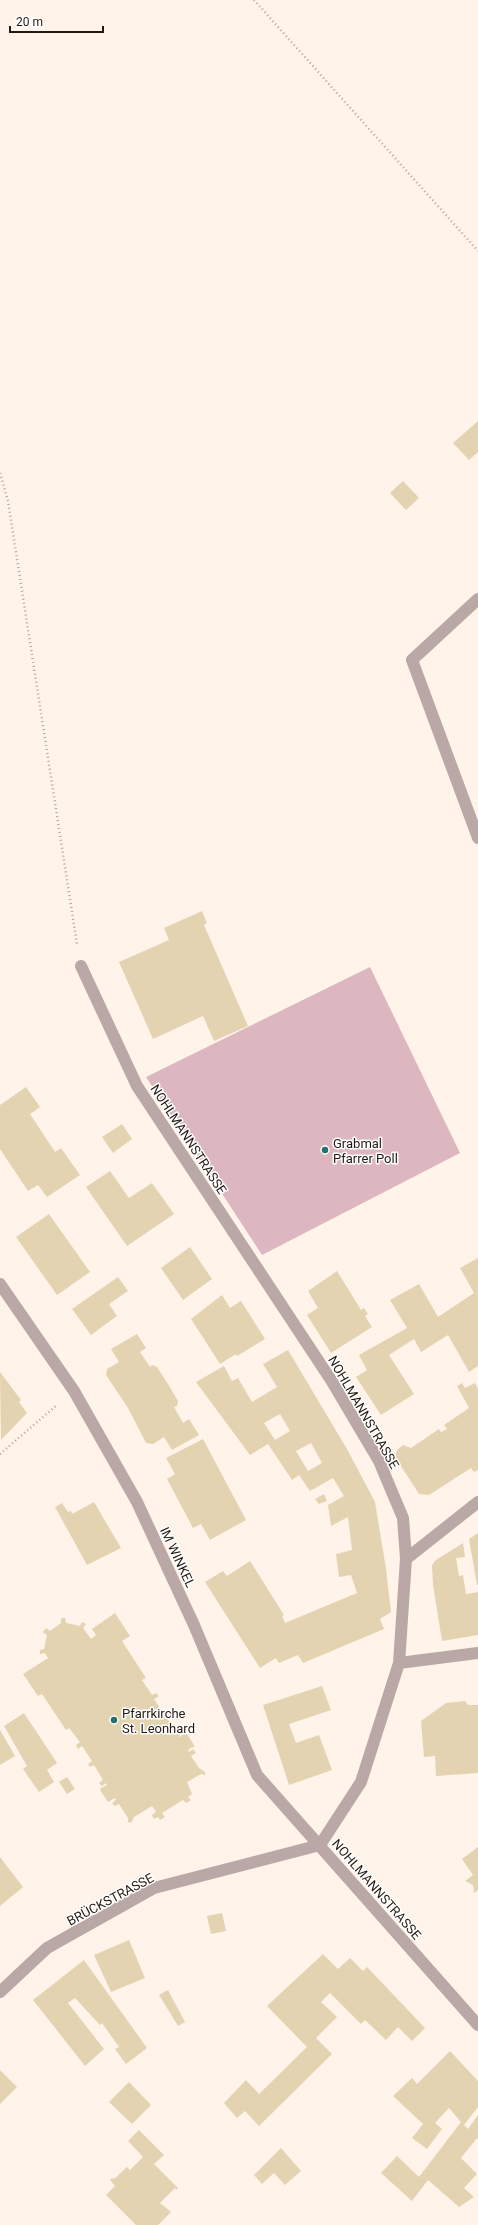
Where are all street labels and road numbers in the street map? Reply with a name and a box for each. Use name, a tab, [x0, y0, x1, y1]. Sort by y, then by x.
street label: NOHLMANNSTRASSE	[147, 1082, 230, 1197]
street label: NOHLMANNSTRASSE	[325, 1353, 402, 1471]
street label: IM WINKEL	[157, 1525, 198, 1590]
street label: NOHLMANNSTRASSE	[329, 1836, 424, 1942]
street label: BRÜCKSTRASSE	[64, 1870, 156, 1929]

